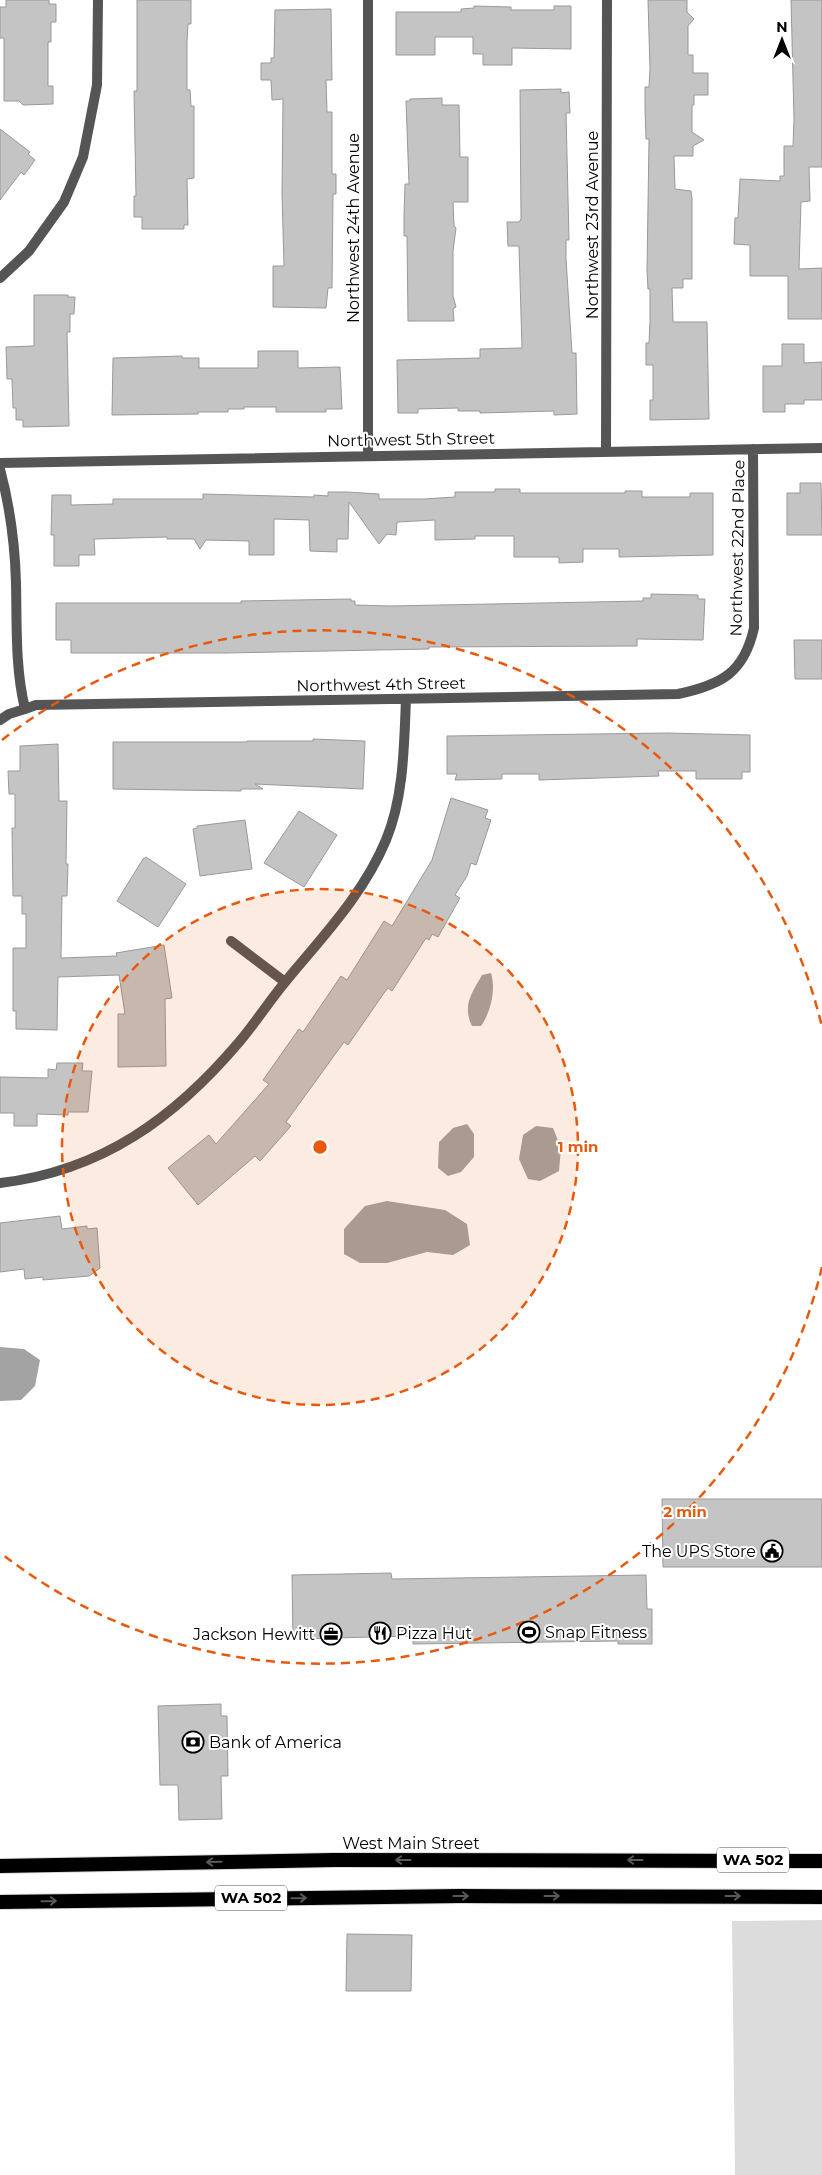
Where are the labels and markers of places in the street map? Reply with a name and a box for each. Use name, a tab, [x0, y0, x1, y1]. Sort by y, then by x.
centre of rings	[311, 1138, 329, 1156]
public building icon: The UPS Store	[760, 1539, 784, 1563]
place label: The UPS Store	[642, 1542, 756, 1561]
sports icon: Snap Fitness	[517, 1620, 541, 1644]
restaurant icon: Pizza Hut	[368, 1621, 392, 1645]
office icon: Jackson Hewitt	[319, 1622, 343, 1646]
place label: Snap Fitness	[545, 1623, 647, 1642]
place label: Pizza Hut	[396, 1624, 473, 1643]
place label: Jackson Hewitt	[192, 1625, 315, 1644]
bank icon: Bank of America	[181, 1730, 205, 1754]
place label: Bank of America	[209, 1733, 342, 1752]

